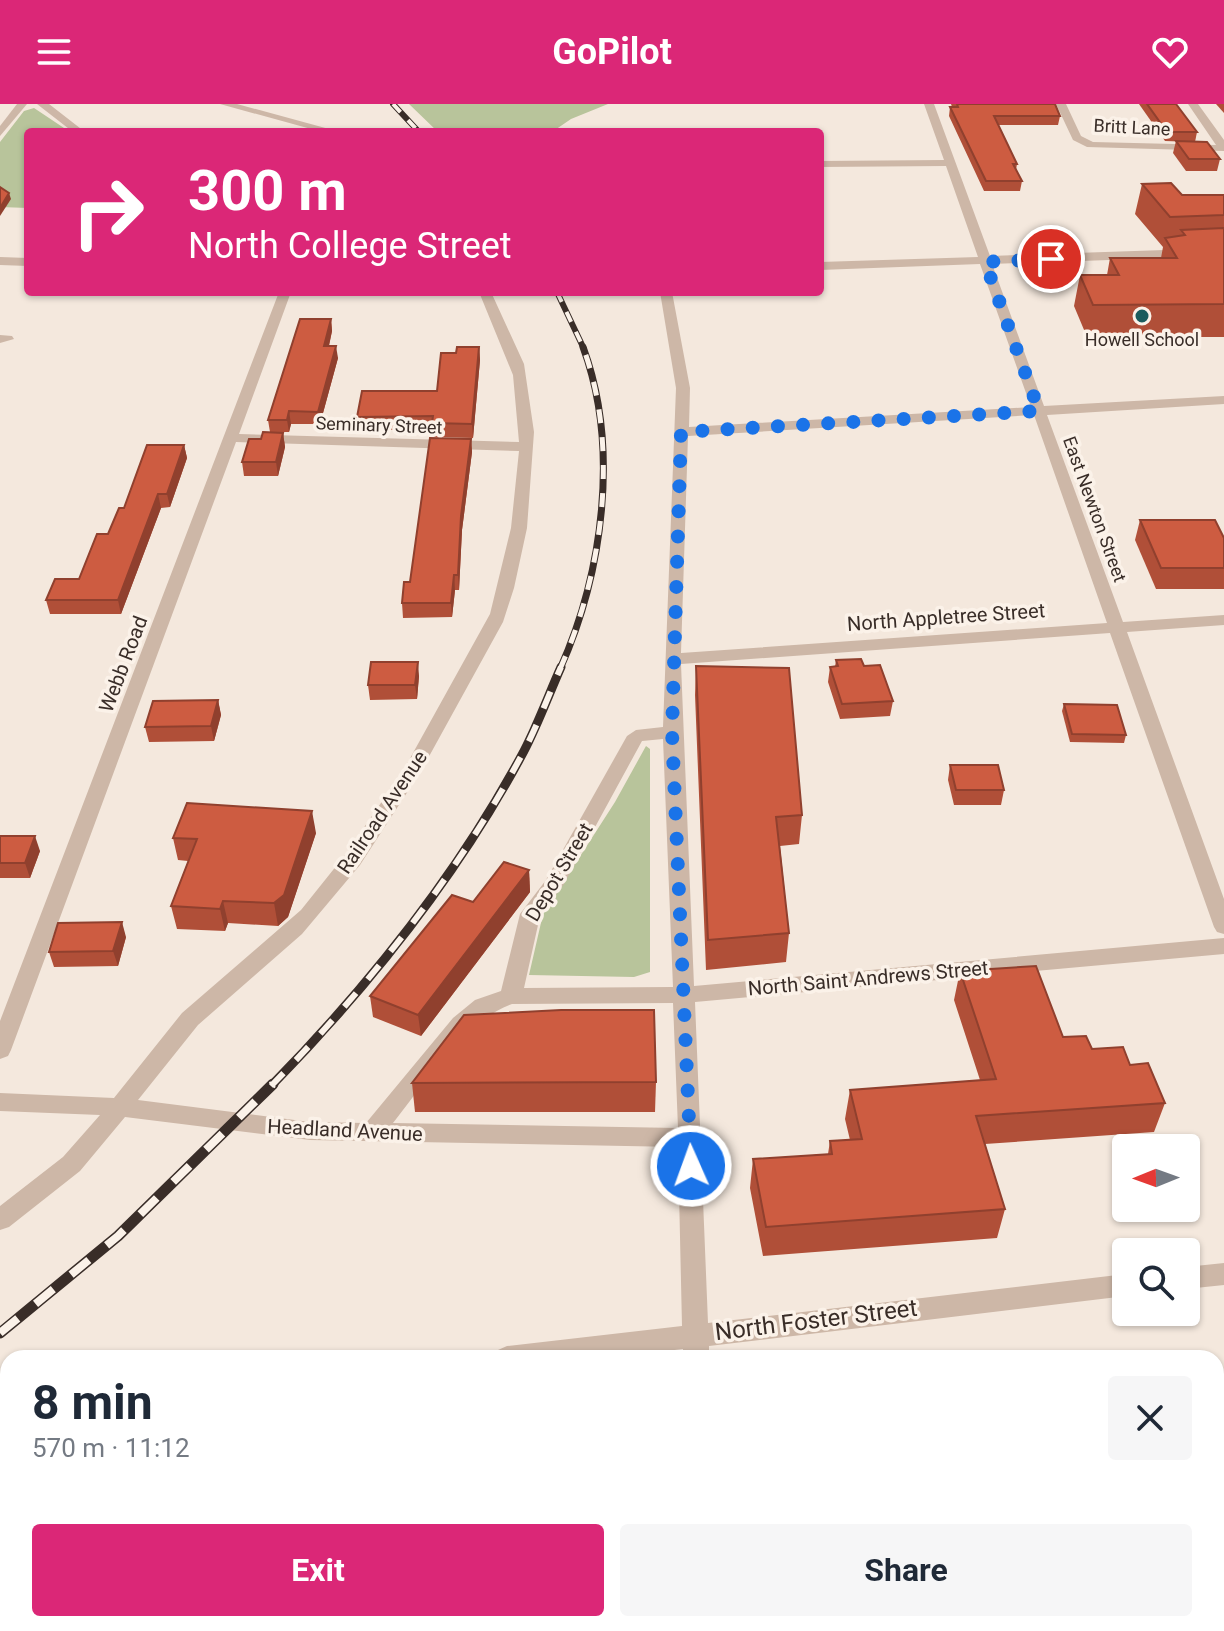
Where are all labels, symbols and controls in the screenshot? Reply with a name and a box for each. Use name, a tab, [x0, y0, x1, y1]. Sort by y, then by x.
icon: menu	[32, 30, 76, 74]
icon: heart	[1148, 30, 1192, 74]
text: GoPilot	[552, 31, 672, 73]
street label: Britt Lane	[1093, 115, 1171, 139]
text: 300 m	[188, 158, 347, 224]
icon: right	[56, 160, 160, 264]
text: North College Street	[188, 225, 512, 267]
pin	[1017, 225, 1085, 293]
icon: arrive	[1029, 237, 1073, 281]
marker: Howell School	[1133, 307, 1151, 325]
place label: Howell School	[1085, 329, 1199, 350]
street label: Seminary Street	[315, 412, 443, 438]
street label: East Newton Street	[1059, 433, 1131, 585]
street label: North Appletree Street	[846, 598, 1046, 636]
street label: Webb Road	[94, 612, 152, 716]
street label: Railroad Avenue	[332, 746, 432, 878]
street label: Depot Street	[520, 818, 598, 926]
street label: North Saint Andrews Street	[747, 956, 989, 1000]
street label: Headland Avenue	[267, 1114, 423, 1146]
position arrow	[649, 1124, 733, 1208]
north arrow	[1112, 1134, 1200, 1222]
map controls	[1112, 1134, 1200, 1326]
button: search	[1112, 1238, 1200, 1326]
street label: North Foster Street	[713, 1294, 919, 1346]
text: 8 min	[32, 1374, 153, 1431]
button: close	[1108, 1376, 1192, 1460]
text: 570 m · 11:12	[32, 1433, 190, 1463]
button: Exit	[32, 1524, 604, 1616]
button: Share	[620, 1524, 1192, 1616]

